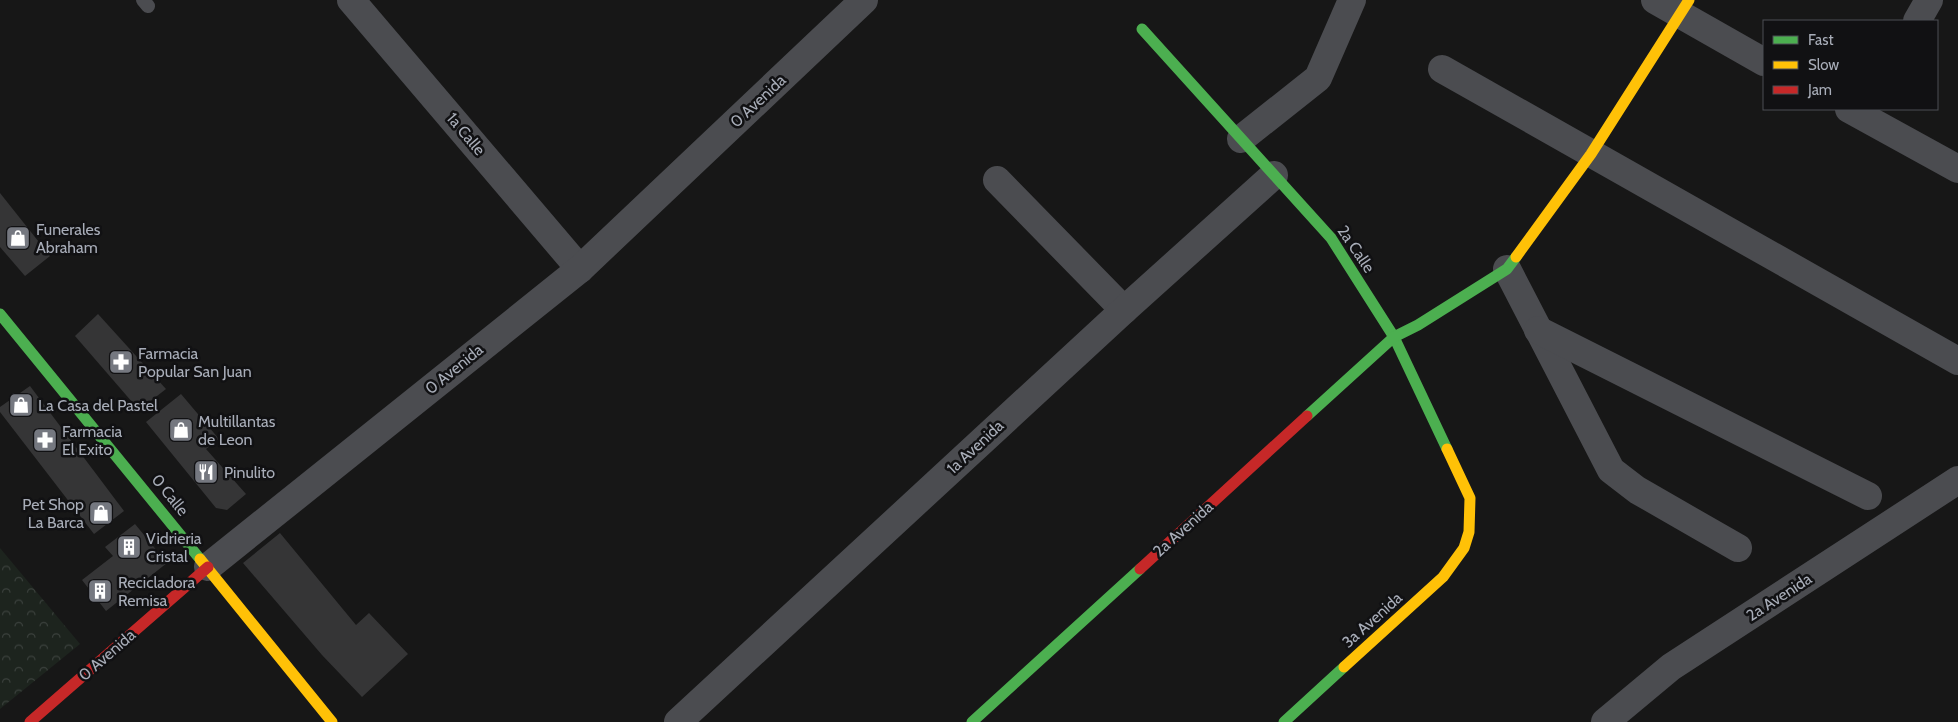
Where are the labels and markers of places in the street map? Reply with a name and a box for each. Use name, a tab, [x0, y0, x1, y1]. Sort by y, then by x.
place label: Funerales Abraham	[36, 220, 101, 257]
shop icon: Funerales Abraham	[5, 225, 31, 251]
place label: Farmacia Popular San Juan	[138, 344, 252, 381]
pharmacy icon: Farmacia Popular San Juan	[108, 349, 134, 375]
shop icon: La Casa del Pastel	[8, 392, 34, 418]
place label: La Casa del Pastel	[38, 396, 158, 415]
place label: Multillantas de Leon	[198, 412, 276, 449]
shop icon: Multillantas de Leon	[168, 417, 194, 443]
place label: Farmacia El Exito	[62, 422, 123, 459]
pharmacy icon: Farmacia El Exito	[32, 427, 58, 453]
restaurant icon: Pinulito	[193, 459, 219, 485]
place label: Pinulito	[224, 463, 275, 482]
place label: Pet Shop La Barca	[22, 495, 84, 532]
shop icon: Pet Shop La Barca	[88, 500, 114, 526]
place label: Vidrieria Cristal	[146, 529, 202, 566]
building icon: Vidrieria Cristal	[116, 534, 142, 560]
place label: Recicladora Remisa	[118, 573, 196, 610]
building icon: Recicladora Remisa	[87, 578, 113, 604]

